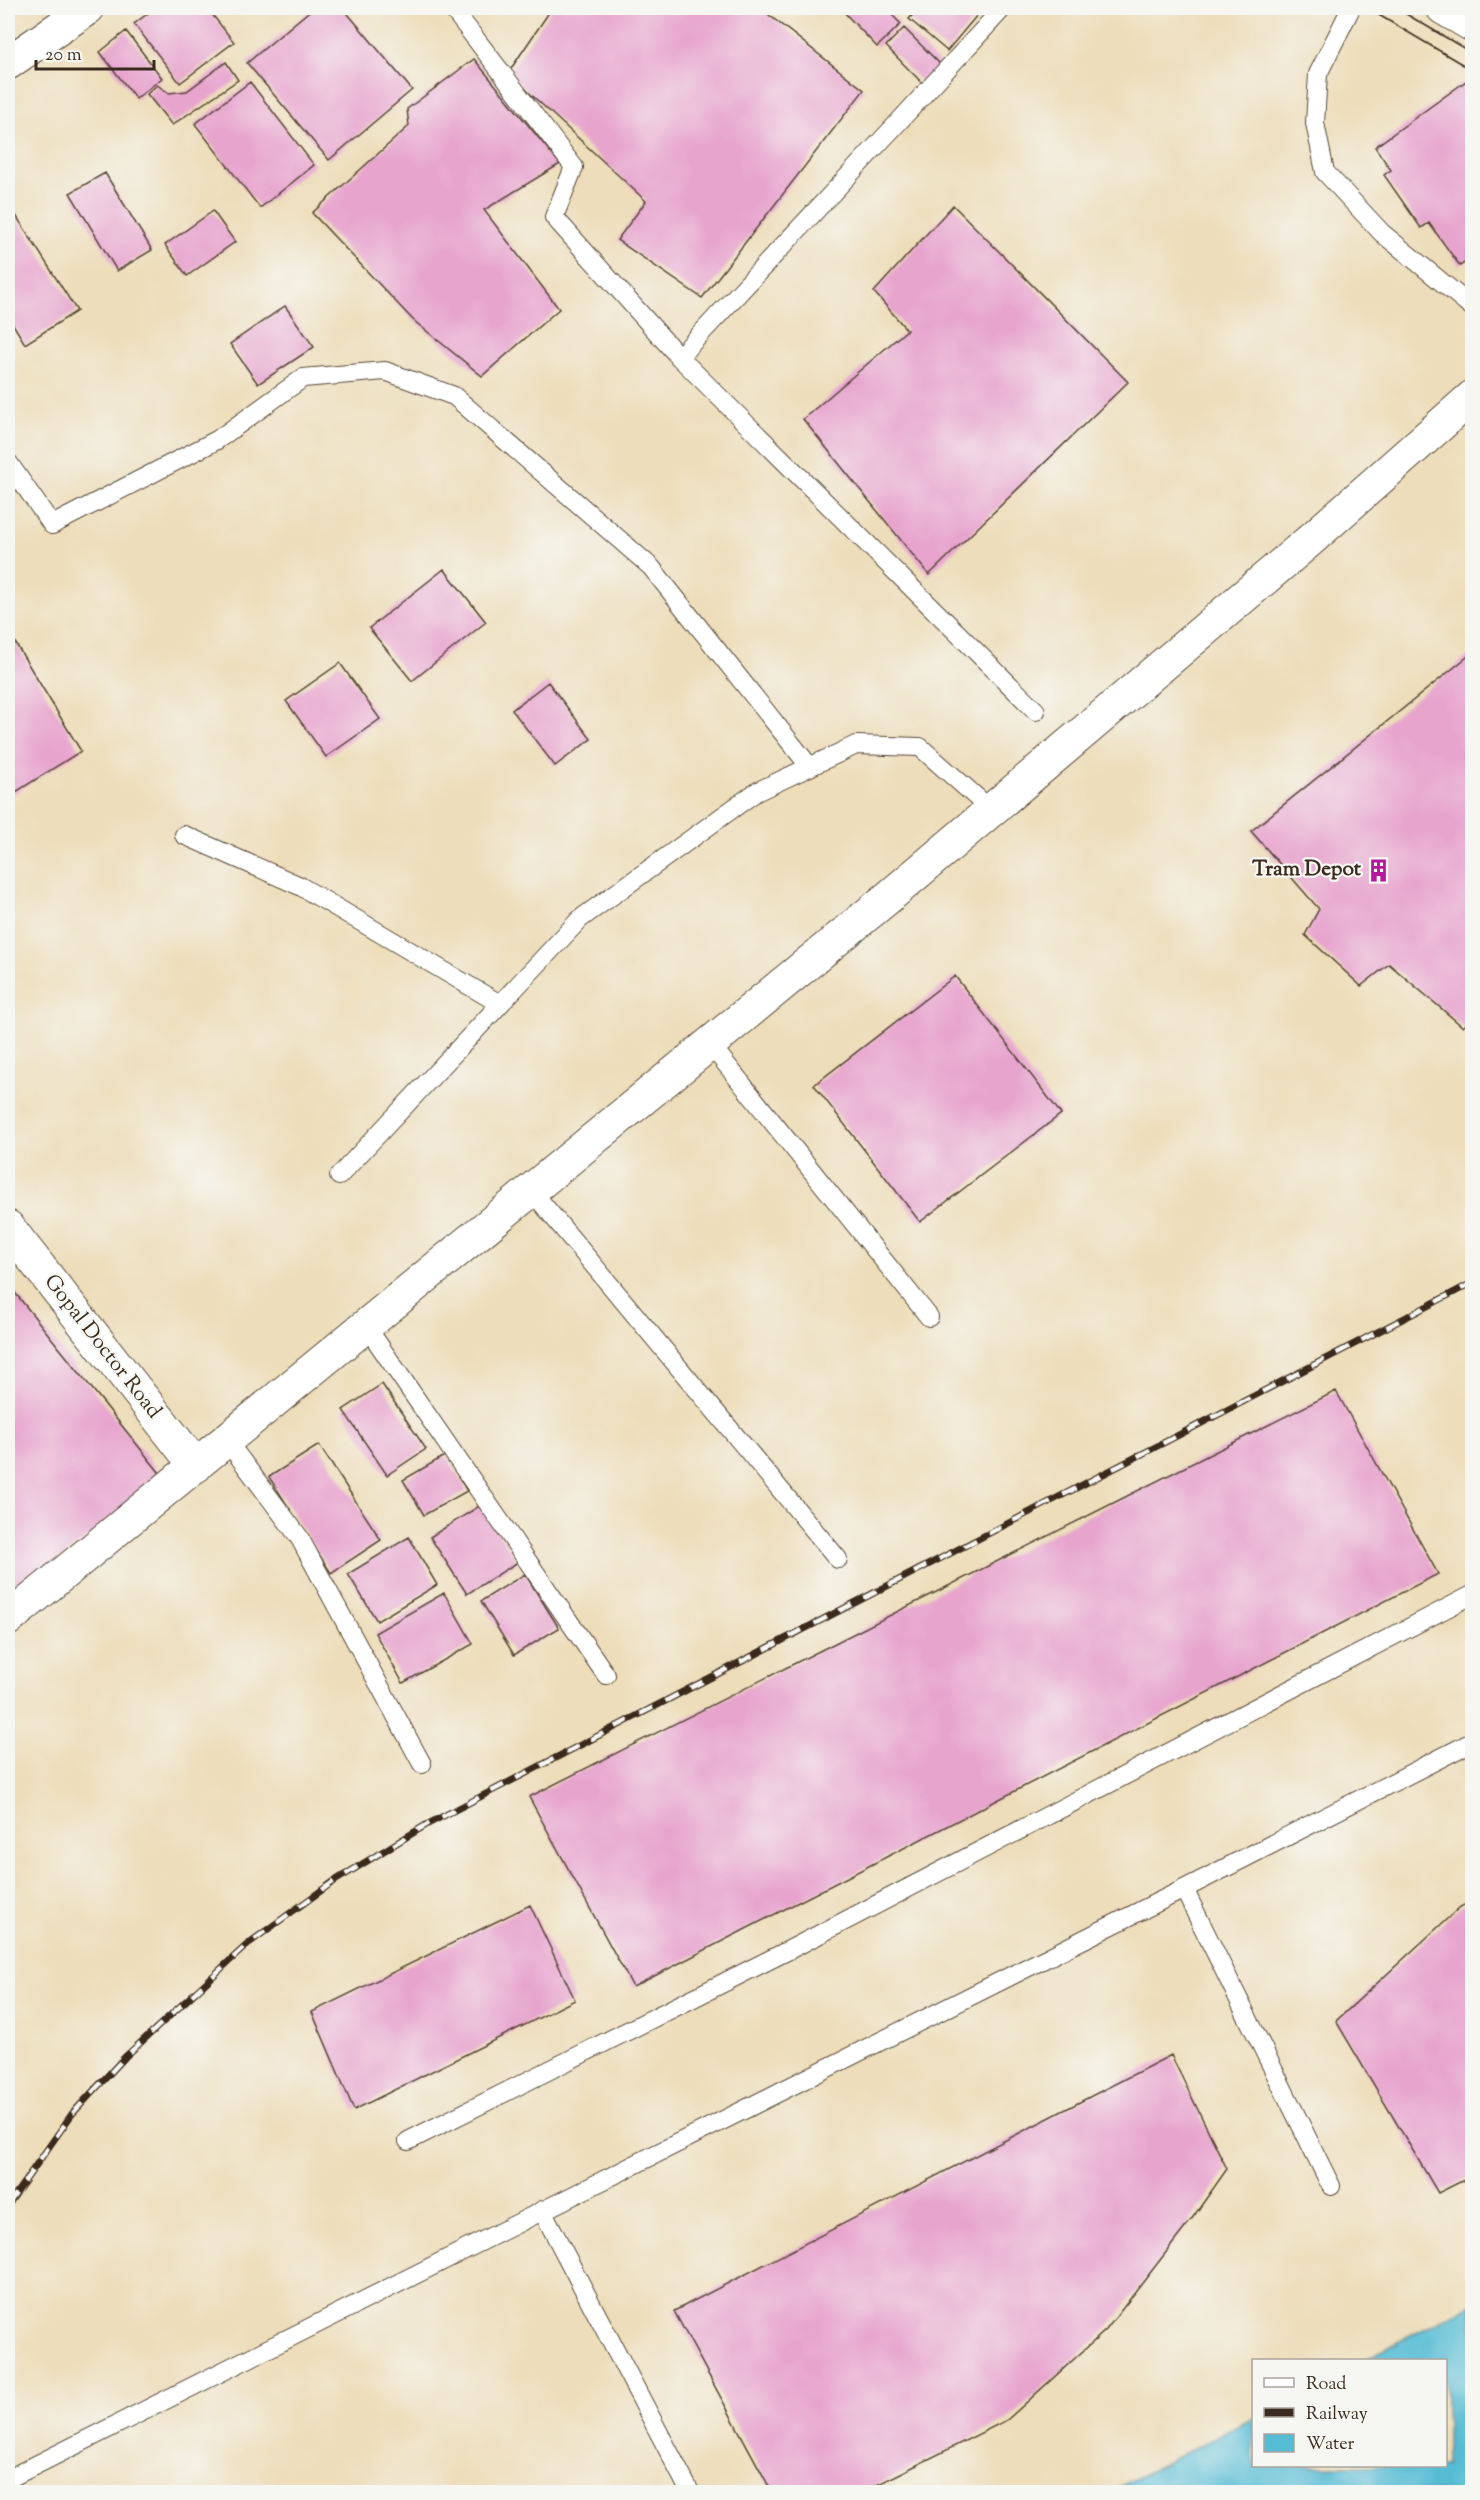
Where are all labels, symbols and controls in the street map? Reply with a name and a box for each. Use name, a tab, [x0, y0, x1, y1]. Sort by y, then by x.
scale bar	[36, 33, 154, 71]
text: 20 m	[45, 43, 82, 69]
place label: Tram Depot	[1252, 855, 1362, 885]
building icon: Tram Depot	[1366, 857, 1392, 883]
street label: Gopal Doctor Road	[36, 1268, 168, 1426]
legend	[1252, 2359, 1447, 2467]
text: Road	[1306, 2372, 1346, 2398]
text: Railway	[1306, 2402, 1368, 2428]
text: Water	[1306, 2432, 1355, 2458]

